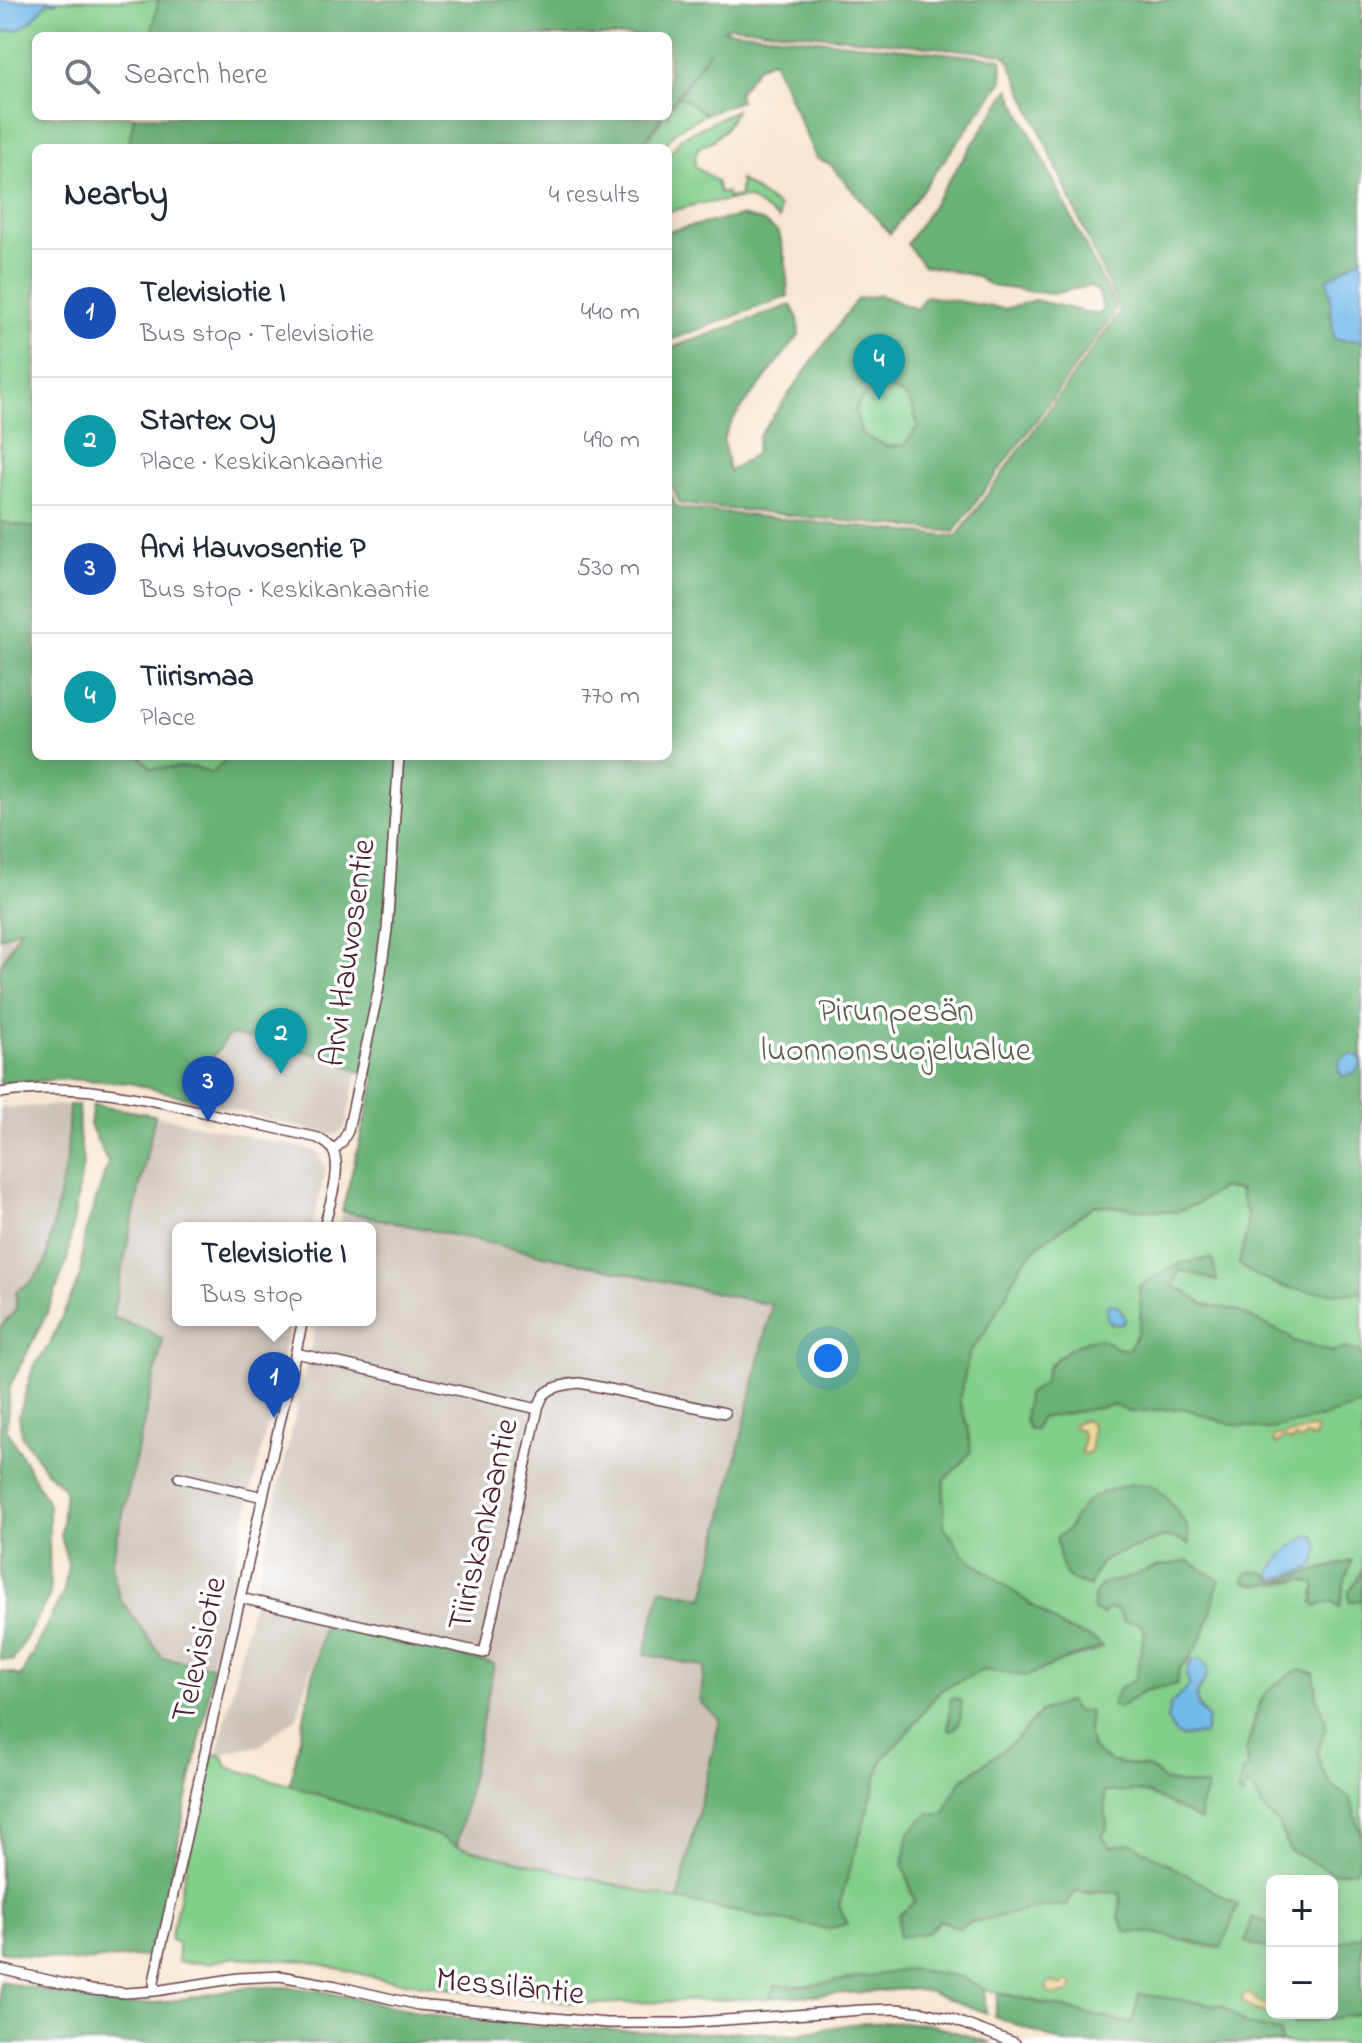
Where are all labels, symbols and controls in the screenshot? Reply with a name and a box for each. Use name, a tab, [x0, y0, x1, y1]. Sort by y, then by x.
search box	[32, 32, 672, 120]
icon: search	[60, 54, 104, 98]
text: Search here	[124, 54, 268, 98]
text: Nearby	[64, 171, 168, 221]
text: 4 results	[549, 177, 640, 215]
text: Televisiotie I	[140, 272, 286, 316]
text: 1	[86, 294, 94, 332]
text: 440 m	[581, 294, 640, 332]
text: Bus stop · Televisiotie	[140, 316, 374, 354]
pin: 4	[853, 334, 905, 400]
text: Startex Oy	[140, 400, 276, 444]
text: 2	[84, 422, 96, 460]
text: 490 m	[584, 422, 640, 460]
text: Place · Keskikankaantie	[140, 444, 383, 482]
text: Arvi Hauvosentie P	[140, 528, 366, 572]
text: 3	[85, 550, 95, 588]
text: 530 m	[576, 550, 640, 588]
text: Bus stop · Keskikankaantie	[140, 572, 429, 610]
text: Tiirismaa	[140, 656, 254, 700]
text: 4	[85, 678, 95, 716]
text: 770 m	[581, 678, 640, 716]
text: Place	[140, 700, 195, 738]
street label: Arvi Hauvosentie	[309, 835, 391, 1070]
park label: Pirunpesän luonnonsuojelualue	[761, 988, 1032, 1077]
pin: 2	[255, 1008, 307, 1074]
pin: 3	[182, 1056, 234, 1122]
popup	[172, 1222, 376, 1326]
text: Televisiotie I	[201, 1233, 347, 1277]
text: Bus stop	[201, 1277, 303, 1315]
your location	[808, 1338, 848, 1378]
pin: 1	[248, 1352, 300, 1418]
street label: Tiiriskankaantie	[436, 1413, 534, 1636]
street label: Televisiotie	[160, 1571, 242, 1728]
map controls	[1266, 1875, 1338, 2019]
button: +	[1266, 1875, 1338, 1947]
button: −	[1266, 1947, 1338, 2019]
street label: Messiläntie	[433, 1955, 587, 2021]

